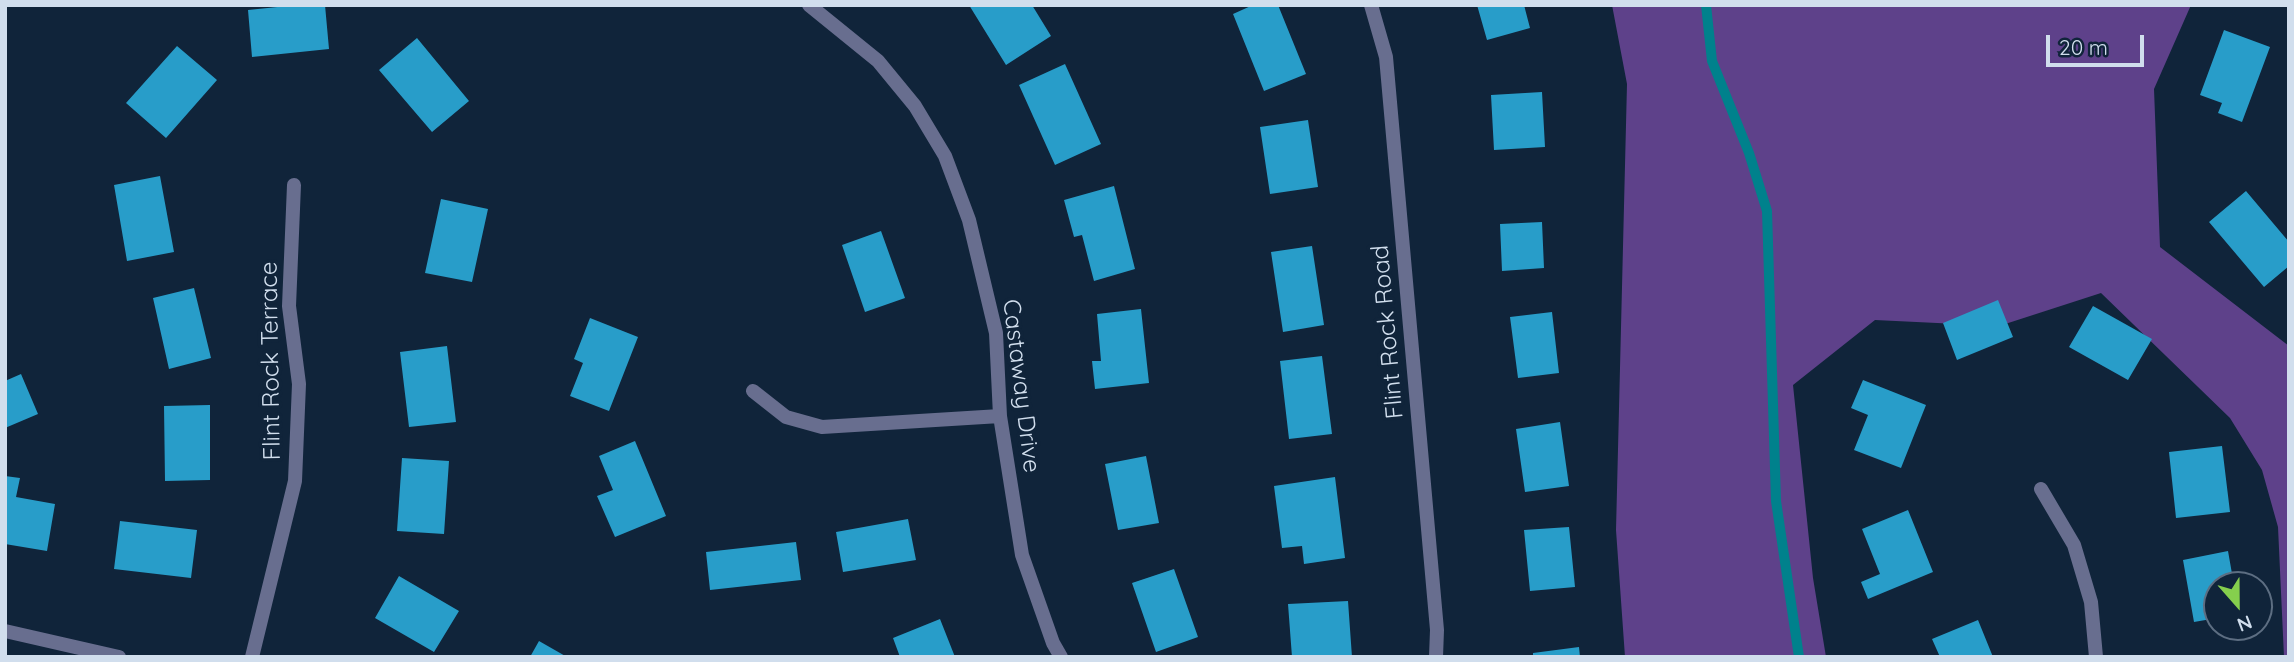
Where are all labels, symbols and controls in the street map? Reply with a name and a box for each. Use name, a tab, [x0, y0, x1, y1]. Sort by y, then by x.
scale bar	[2049, 21, 2147, 65]
text: 20 m	[2059, 34, 2108, 60]
street label: Flint Rock Road	[1366, 244, 1410, 420]
street label: Flint Rock Terrace	[255, 261, 287, 461]
street label: Castaway Drive	[996, 298, 1046, 474]
north arrow	[2203, 571, 2273, 641]
text: N	[2234, 610, 2256, 637]

